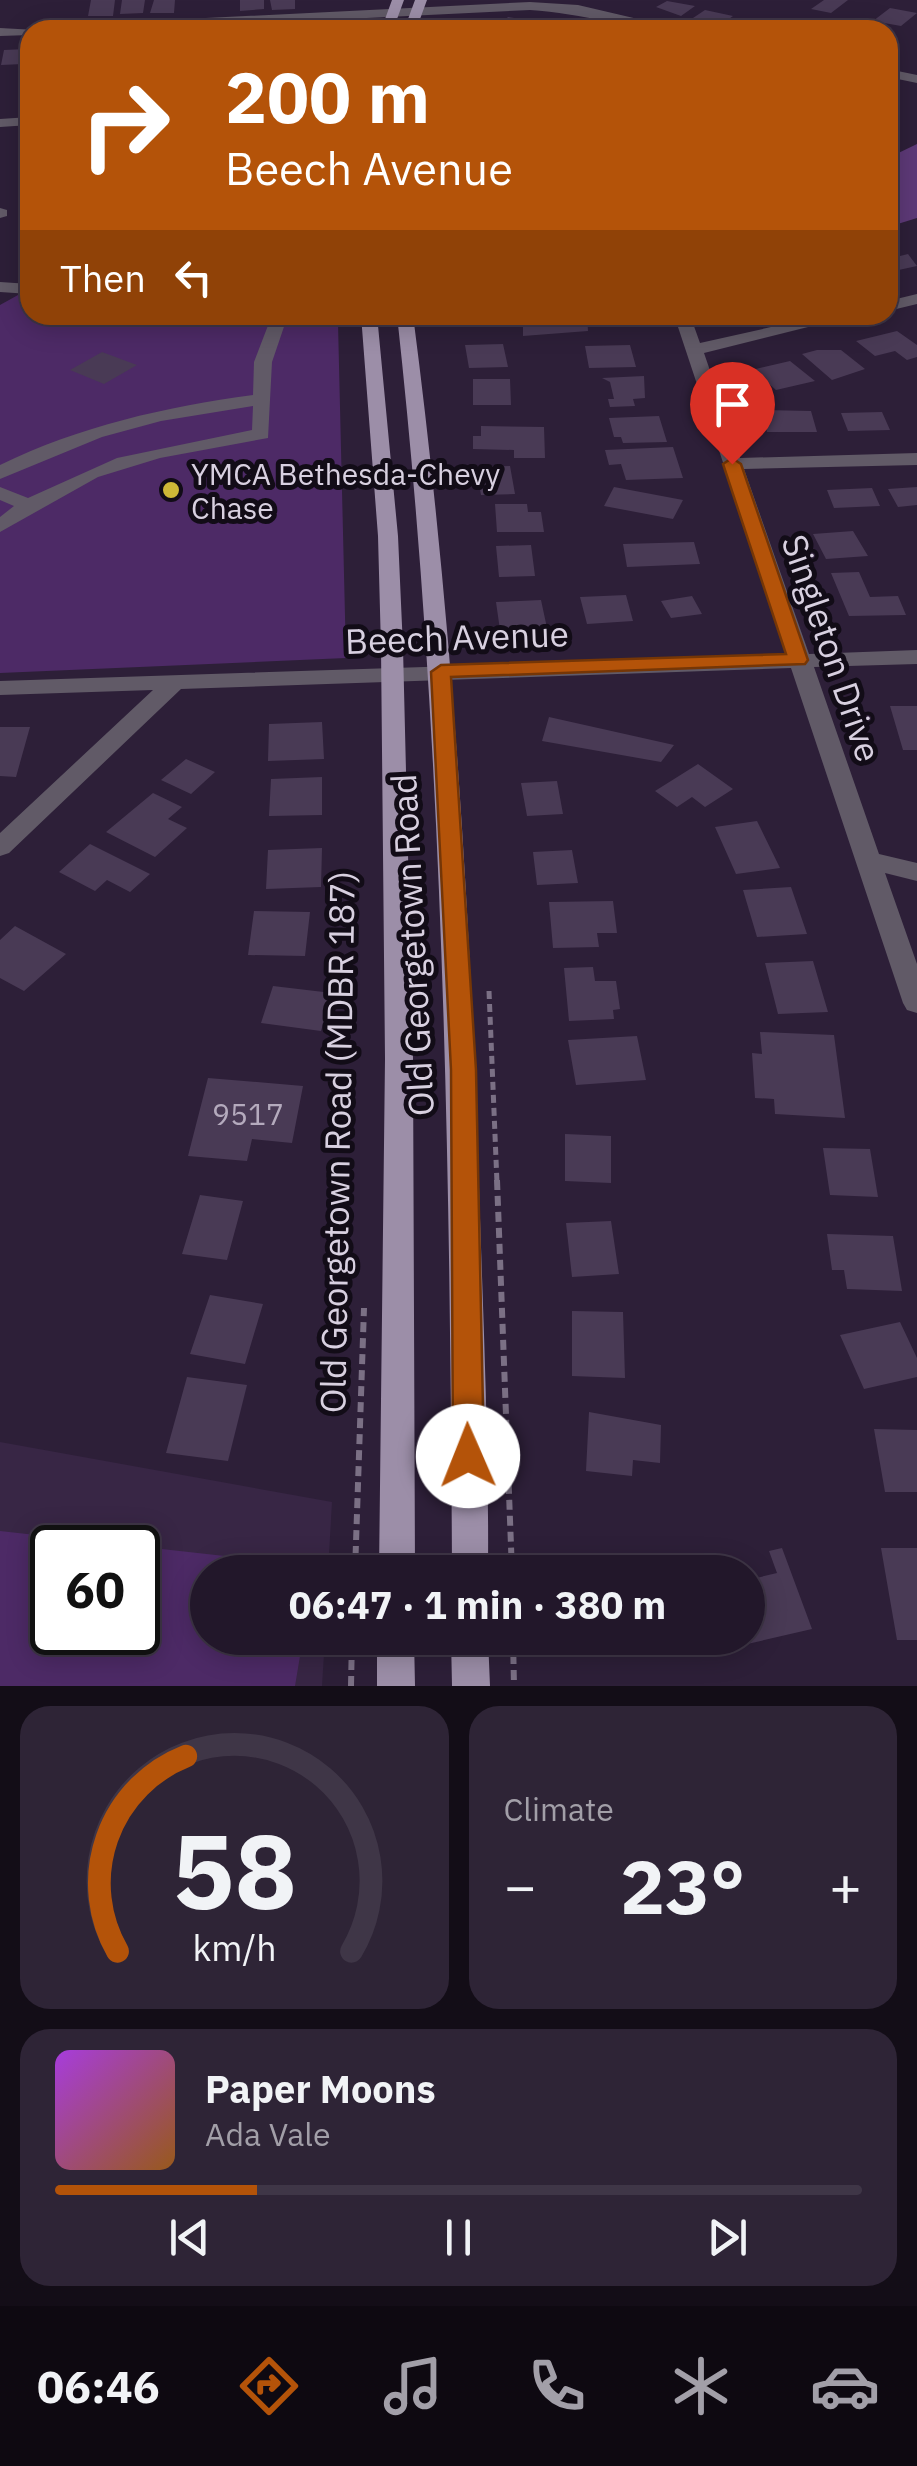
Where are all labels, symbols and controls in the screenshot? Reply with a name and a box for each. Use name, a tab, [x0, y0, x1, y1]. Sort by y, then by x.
text: 200 m	[225, 51, 430, 142]
icon: right	[60, 60, 190, 190]
text: Beech Avenue	[225, 139, 513, 197]
icon: left	[166, 250, 221, 305]
text: Then	[60, 253, 146, 302]
pin	[690, 362, 775, 465]
icon: arrive	[705, 377, 760, 432]
place label: YMCA Bethesda-Chevy Chase	[191, 454, 500, 527]
marker: YMCA Bethesda-Chevy Chase	[160, 479, 182, 501]
street label: Singleton Drive	[772, 528, 892, 768]
street label: Beech Avenue	[344, 610, 570, 664]
street label: Old Georgetown Road	[380, 773, 444, 1117]
street label: Old Georgetown Road (MDBR 187)	[309, 870, 365, 1414]
house number: 9517	[212, 1094, 284, 1133]
position arrow	[416, 1404, 520, 1508]
speed limit sign: 60	[30, 1525, 160, 1655]
text: 06:47 · 1 min · 380 m	[289, 1580, 666, 1629]
text: Climate	[504, 1788, 614, 1830]
text: 58	[172, 1802, 297, 1938]
text: 23°	[620, 1837, 745, 1935]
text: −	[504, 1850, 537, 1921]
text: +	[829, 1850, 862, 1921]
text: km/h	[192, 1924, 276, 1971]
text: Paper Moons	[205, 2064, 436, 2113]
text: Ada Vale	[205, 2113, 331, 2155]
icon: previous	[162, 2210, 217, 2265]
icon: pause	[431, 2210, 486, 2265]
icon: next	[700, 2210, 755, 2265]
icon: directions	[234, 2351, 304, 2421]
icon: music	[378, 2351, 448, 2421]
icon: phone	[522, 2351, 592, 2421]
icon: climate	[666, 2351, 736, 2421]
icon: car	[810, 2351, 880, 2421]
text: 06:46	[37, 2357, 160, 2415]

